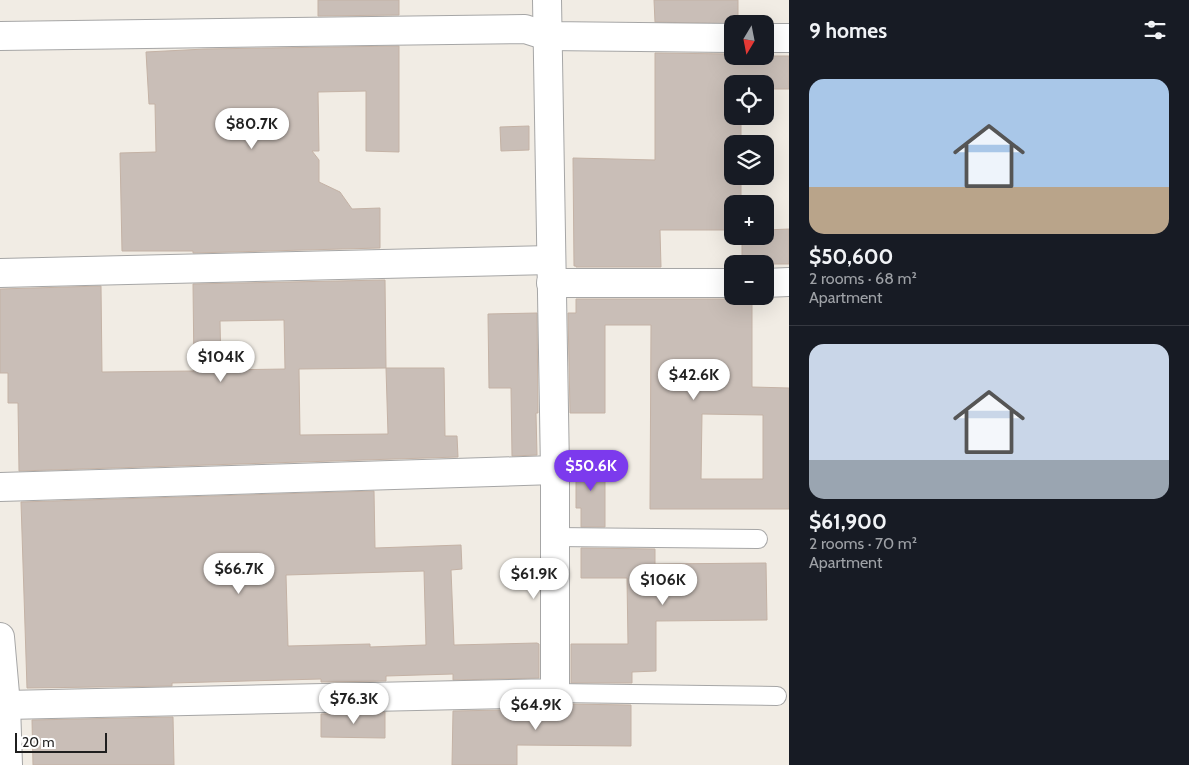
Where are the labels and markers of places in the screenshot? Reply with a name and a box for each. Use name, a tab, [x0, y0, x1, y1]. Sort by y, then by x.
pin: $80.7K	[211, 108, 293, 150]
pin: $104K	[186, 340, 256, 383]
pin: $42.6K	[653, 358, 735, 401]
pin: $50.6K	[550, 450, 632, 492]
pin: $66.7K	[198, 552, 280, 595]
pin: $61.9K	[493, 558, 575, 600]
pin: $106K	[628, 564, 698, 606]
pin: $76.3K	[313, 682, 395, 725]
pin: $64.9K	[495, 688, 577, 731]

